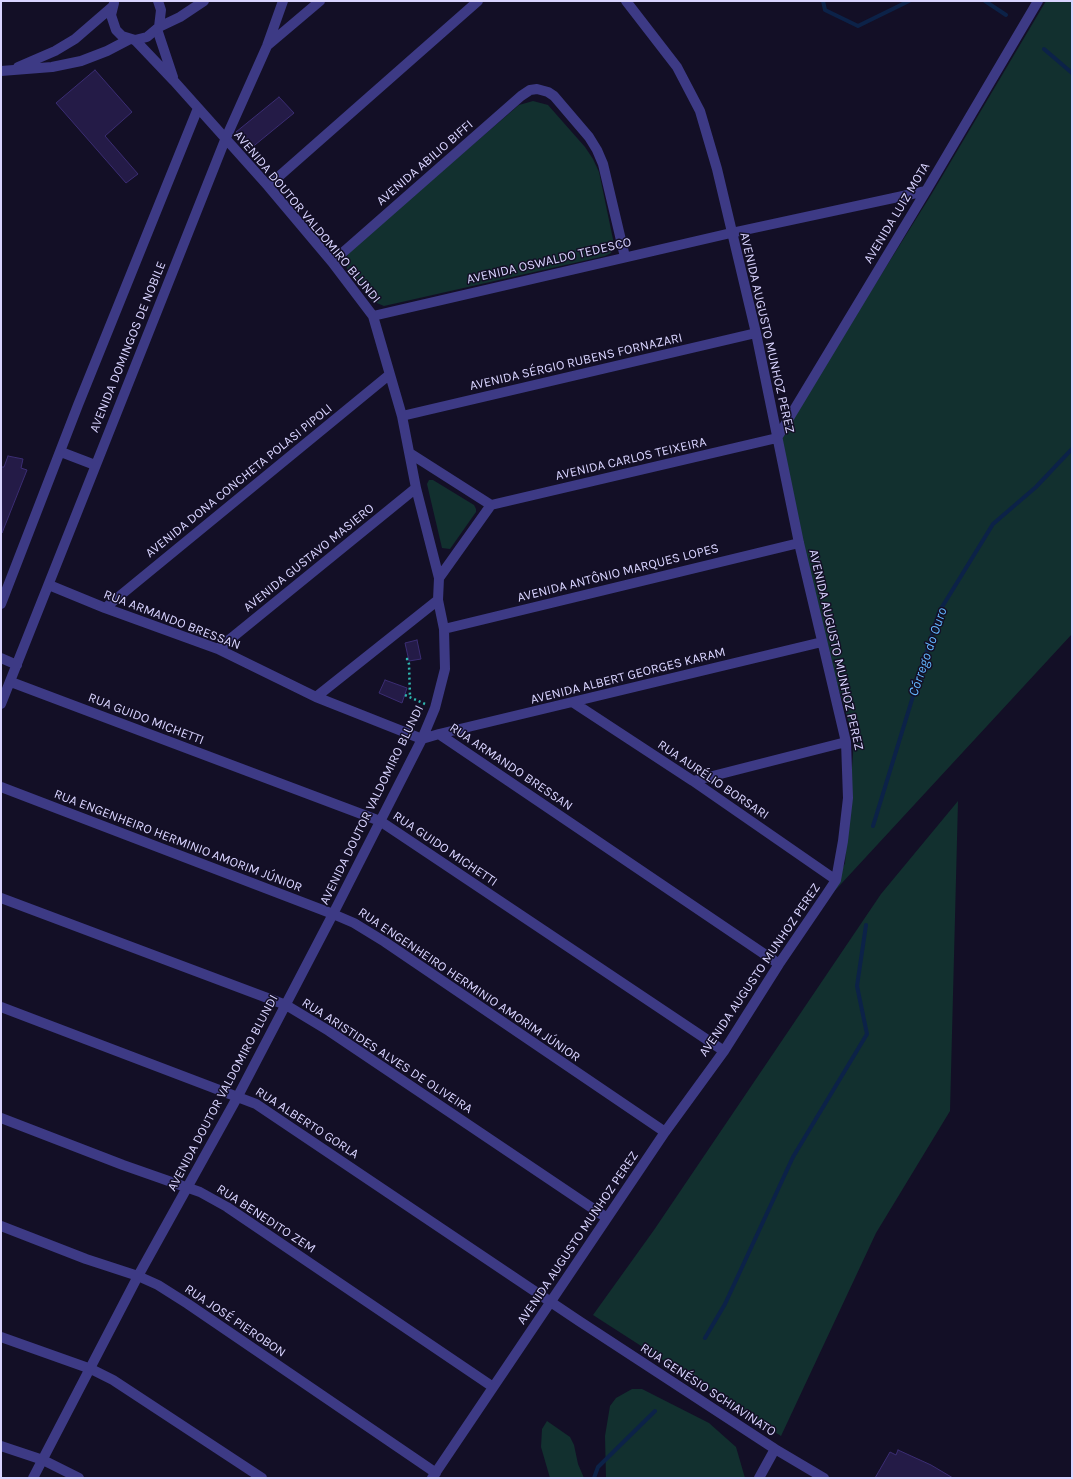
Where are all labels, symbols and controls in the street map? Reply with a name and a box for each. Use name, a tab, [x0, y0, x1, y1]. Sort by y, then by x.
street label: AVENIDA ABILIO BIFFI	[374, 117, 476, 209]
street label: AVENIDA DOUTOR VALDOMIRO BLUNDI	[230, 128, 384, 306]
street label: AVENIDA LUIZ MOTA	[861, 160, 933, 266]
street label: AVENIDA AUGUSTO MUNHOZ PEREZ	[736, 231, 798, 435]
street label: AVENIDA OSWALDO TEDESCO	[465, 234, 633, 288]
street label: AVENIDA DOMINGOS DE NOBILE	[86, 259, 170, 435]
street label: AVENIDA SÉRGIO RUBENS FORNAZARI	[468, 330, 684, 394]
street label: AVENIDA DONA CONCHETA POLASI PIPOLI	[143, 401, 335, 561]
street label: AVENIDA CARLOS TEIXEIRA	[554, 434, 708, 484]
street label: AVENIDA GUSTAVO MASIERO	[241, 500, 377, 616]
street label: AVENIDA ANTÔNIO MARQUES LOPES	[516, 540, 720, 606]
street label: AVENIDA AUGUSTO MUNHOZ PEREZ	[805, 548, 867, 752]
street label: RUA ARMANDO BRESSAN	[101, 587, 243, 653]
water label: Córrego do Ouro	[905, 606, 951, 698]
street label: AVENIDA ALBERT GEORGES KARAM	[529, 644, 727, 708]
street label: RUA GUIDO MICHETTI	[86, 690, 206, 748]
street label: AVENIDA DOUTOR VALDOMIRO BLUNDI	[317, 703, 427, 907]
street label: RUA ARMANDO BRESSAN	[446, 720, 576, 814]
street label: RUA AURÉLIO BORSARI	[654, 737, 772, 823]
street label: RUA ENGENHEIRO HERMINIO AMORIM JÚNIOR	[52, 786, 304, 896]
street label: RUA GUIDO MICHETTI	[390, 808, 500, 890]
street label: AVENIDA AUGUSTO MUNHOZ PEREZ	[696, 880, 824, 1060]
street label: RUA ENGENHEIRO HERMINIO AMORIM JÚNIOR	[355, 905, 583, 1065]
street label: AVENIDA DOUTOR VALDOMIRO BLUNDI	[164, 992, 282, 1194]
street label: RUA ARISTIDES ALVES DE OLIVEIRA	[299, 995, 475, 1117]
street label: RUA ALBERTO GORLA	[252, 1084, 362, 1162]
street label: AVENIDA AUGUSTO MUNHOZ PEREZ	[514, 1148, 642, 1328]
street label: RUA BENEDITO ZEM	[214, 1181, 318, 1257]
street label: RUA JOSÉ PIEROBON	[181, 1281, 289, 1361]
street label: RUA GENÉSIO SCHIAVINATO	[637, 1340, 779, 1440]

